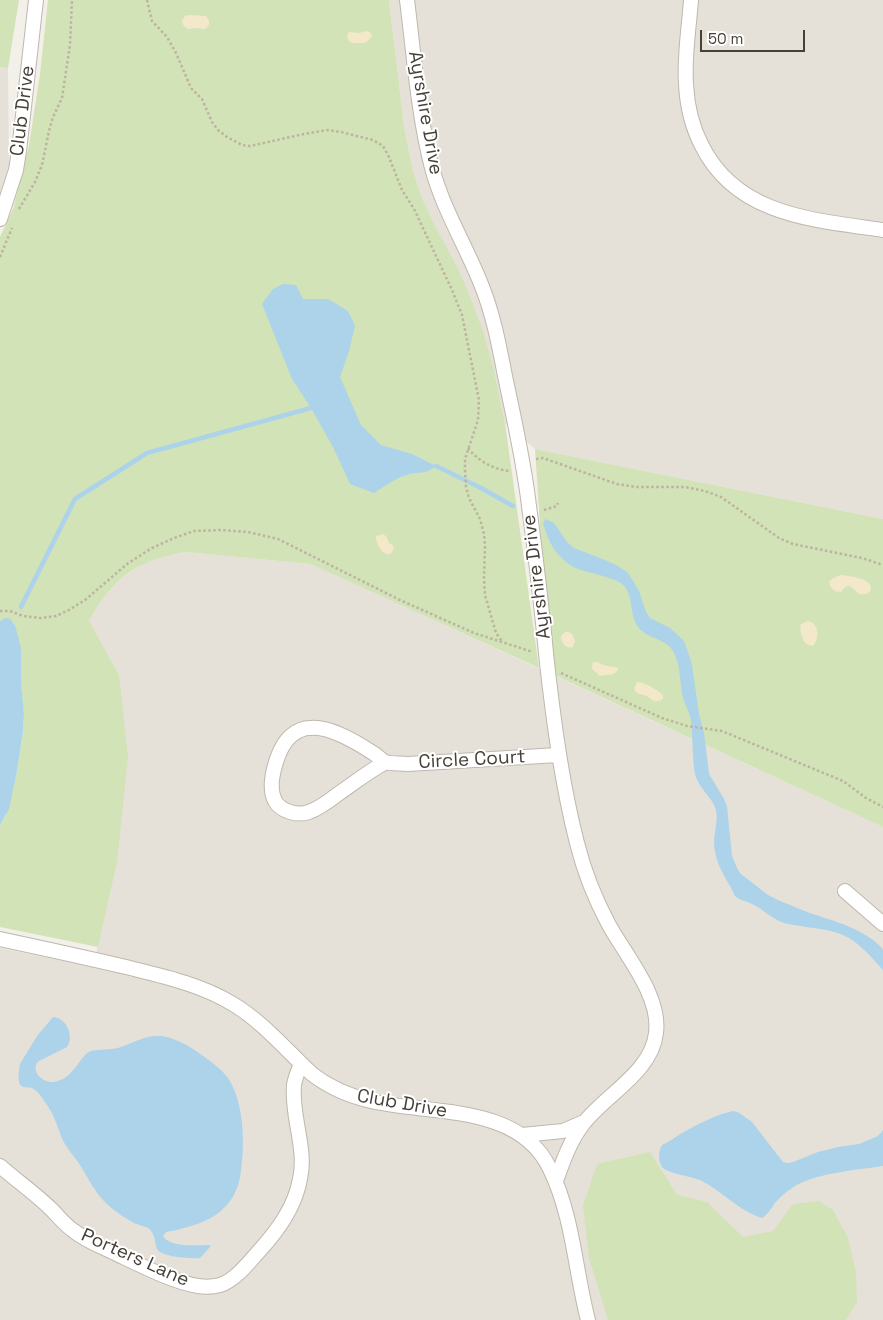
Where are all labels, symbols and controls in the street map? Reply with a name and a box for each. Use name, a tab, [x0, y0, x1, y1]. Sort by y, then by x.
scale bar	[703, 20, 808, 52]
text: 50 m	[708, 29, 743, 48]
street label: Ayrshire Drive	[403, 49, 447, 177]
street label: Club Drive	[6, 64, 40, 158]
street label: Ayrshire Drive	[518, 513, 556, 641]
street label: Circle Court	[418, 746, 526, 774]
street label: Club Drive	[355, 1085, 449, 1123]
street label: Porters Lane	[78, 1224, 192, 1292]

